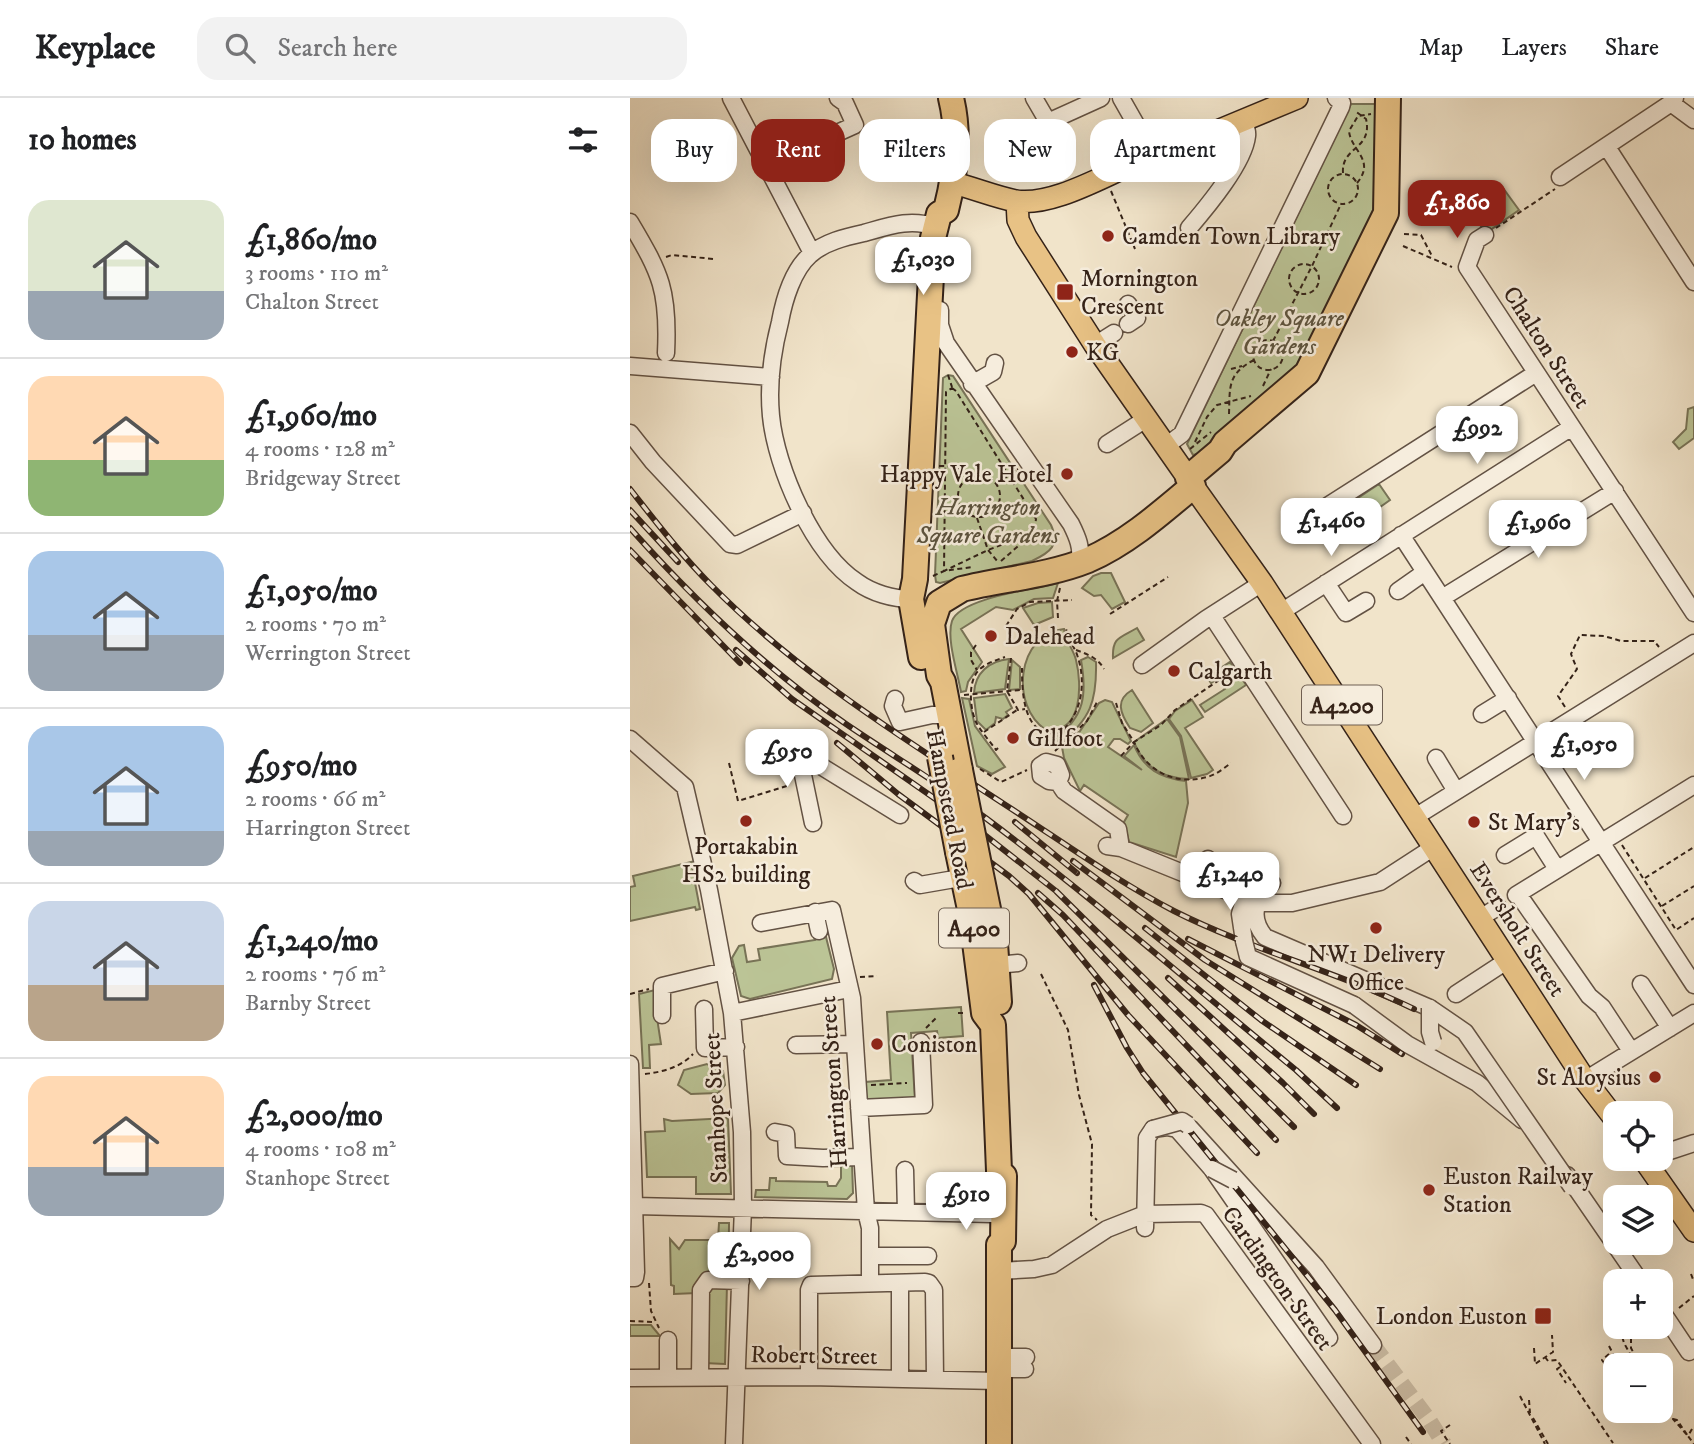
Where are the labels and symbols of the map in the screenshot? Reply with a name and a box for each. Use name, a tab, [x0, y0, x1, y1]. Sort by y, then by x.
pin: £1,860	[1400, 180, 1514, 240]
place label: Camden Town Library	[1122, 222, 1341, 252]
marker: Camden Town Library	[1100, 228, 1116, 244]
pin: £1,030	[866, 238, 980, 297]
place label: Mornington Crescent	[1081, 264, 1198, 322]
street label: Chalton Street	[1496, 281, 1597, 415]
marker: Mornington Crescent	[1055, 282, 1075, 302]
park label: Oakley Square Gardens	[1214, 304, 1345, 362]
place label: KG	[1086, 338, 1119, 368]
marker: KG	[1064, 344, 1080, 360]
pin: £992	[1436, 406, 1518, 466]
place label: Happy Vale Hotel	[880, 460, 1054, 490]
marker: Happy Vale Hotel	[1059, 466, 1075, 482]
park label: Harrington Square Gardens	[916, 493, 1060, 551]
pin: £1,460	[1274, 498, 1388, 558]
pin: £1,960	[1481, 500, 1595, 560]
place label: Dalehead	[1005, 622, 1095, 652]
marker: Dalehead	[983, 628, 999, 644]
place label: Calgarth	[1188, 657, 1273, 687]
marker: Calgarth	[1166, 663, 1182, 679]
road number: A4200	[1302, 685, 1382, 724]
pin: £1,050	[1527, 722, 1641, 782]
place label: Gillfoot	[1027, 724, 1103, 754]
street label: Hampstead Road	[919, 726, 979, 892]
pin: £950	[746, 730, 828, 789]
marker: Gillfoot	[1005, 730, 1021, 746]
place label: St Mary's	[1488, 808, 1580, 838]
marker: Portakabin HS2 building	[738, 813, 754, 829]
marker: St Mary's	[1466, 814, 1482, 830]
place label: Portakabin HS2 building	[682, 832, 810, 890]
pin: £1,240	[1173, 852, 1287, 912]
street label: Eversholt Street	[1462, 857, 1572, 1003]
road number: A400	[939, 908, 1009, 948]
marker: NW1 Delivery Office	[1368, 920, 1384, 936]
place label: NW1 Delivery Office	[1307, 940, 1445, 998]
street label: Harrington Street	[813, 995, 855, 1169]
place label: Coniston	[891, 1030, 978, 1060]
street label: Stanhope Street	[697, 1031, 735, 1184]
marker: Coniston	[869, 1036, 885, 1052]
place label: St Aloysius	[1536, 1063, 1641, 1093]
marker: St Aloysius	[1647, 1069, 1663, 1085]
place label: Euston Railway Station	[1443, 1162, 1593, 1220]
pin: £910	[925, 1172, 1007, 1232]
marker: Euston Railway Station	[1421, 1182, 1437, 1198]
street label: Cardington Street	[1215, 1201, 1340, 1357]
pin: £2,000	[702, 1232, 816, 1292]
place label: London Euston	[1376, 1302, 1527, 1332]
marker: London Euston	[1533, 1306, 1553, 1326]
street label: Robert Street	[750, 1340, 878, 1372]

